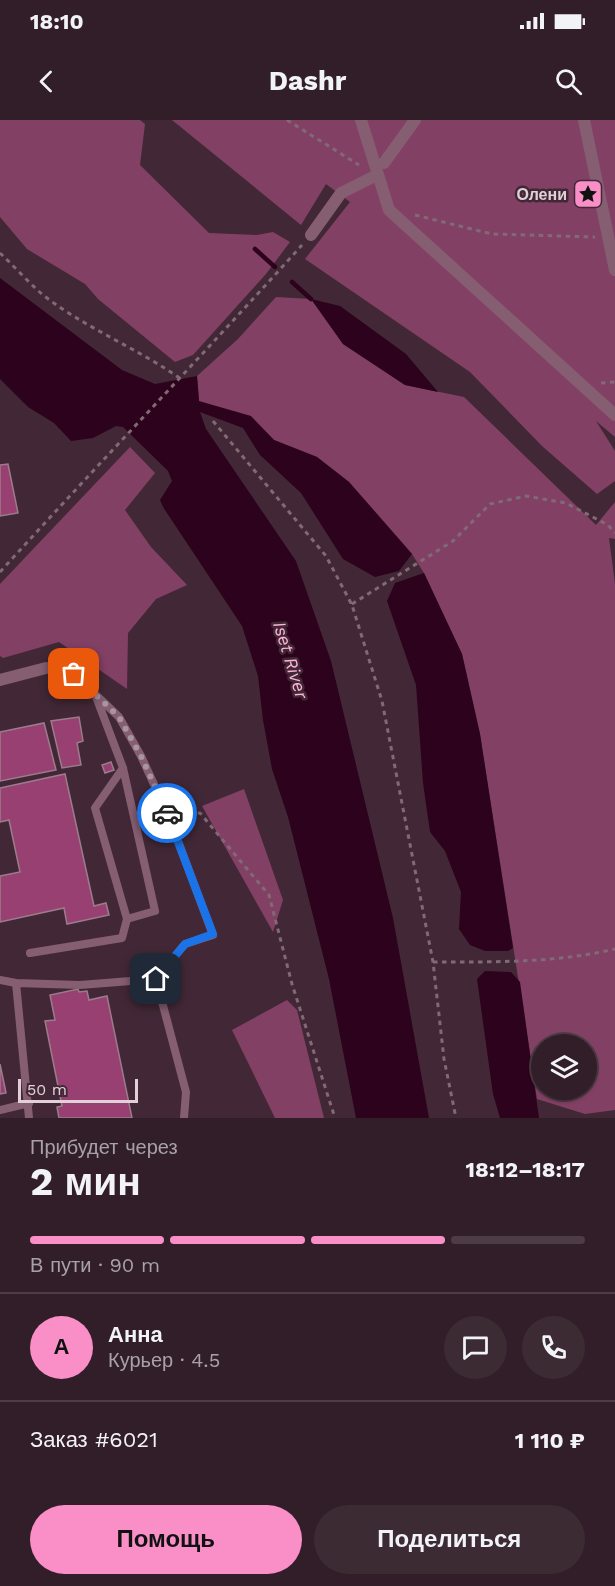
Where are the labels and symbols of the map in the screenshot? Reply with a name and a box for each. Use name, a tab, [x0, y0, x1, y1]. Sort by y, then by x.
place icon: Олени	[572, 178, 604, 210]
place label: Олени	[516, 185, 567, 204]
water label: Iset River	[269, 619, 313, 702]
pin	[48, 648, 99, 699]
courier	[137, 783, 197, 843]
pin	[130, 953, 181, 1004]
scale bar	[18, 1076, 138, 1103]

